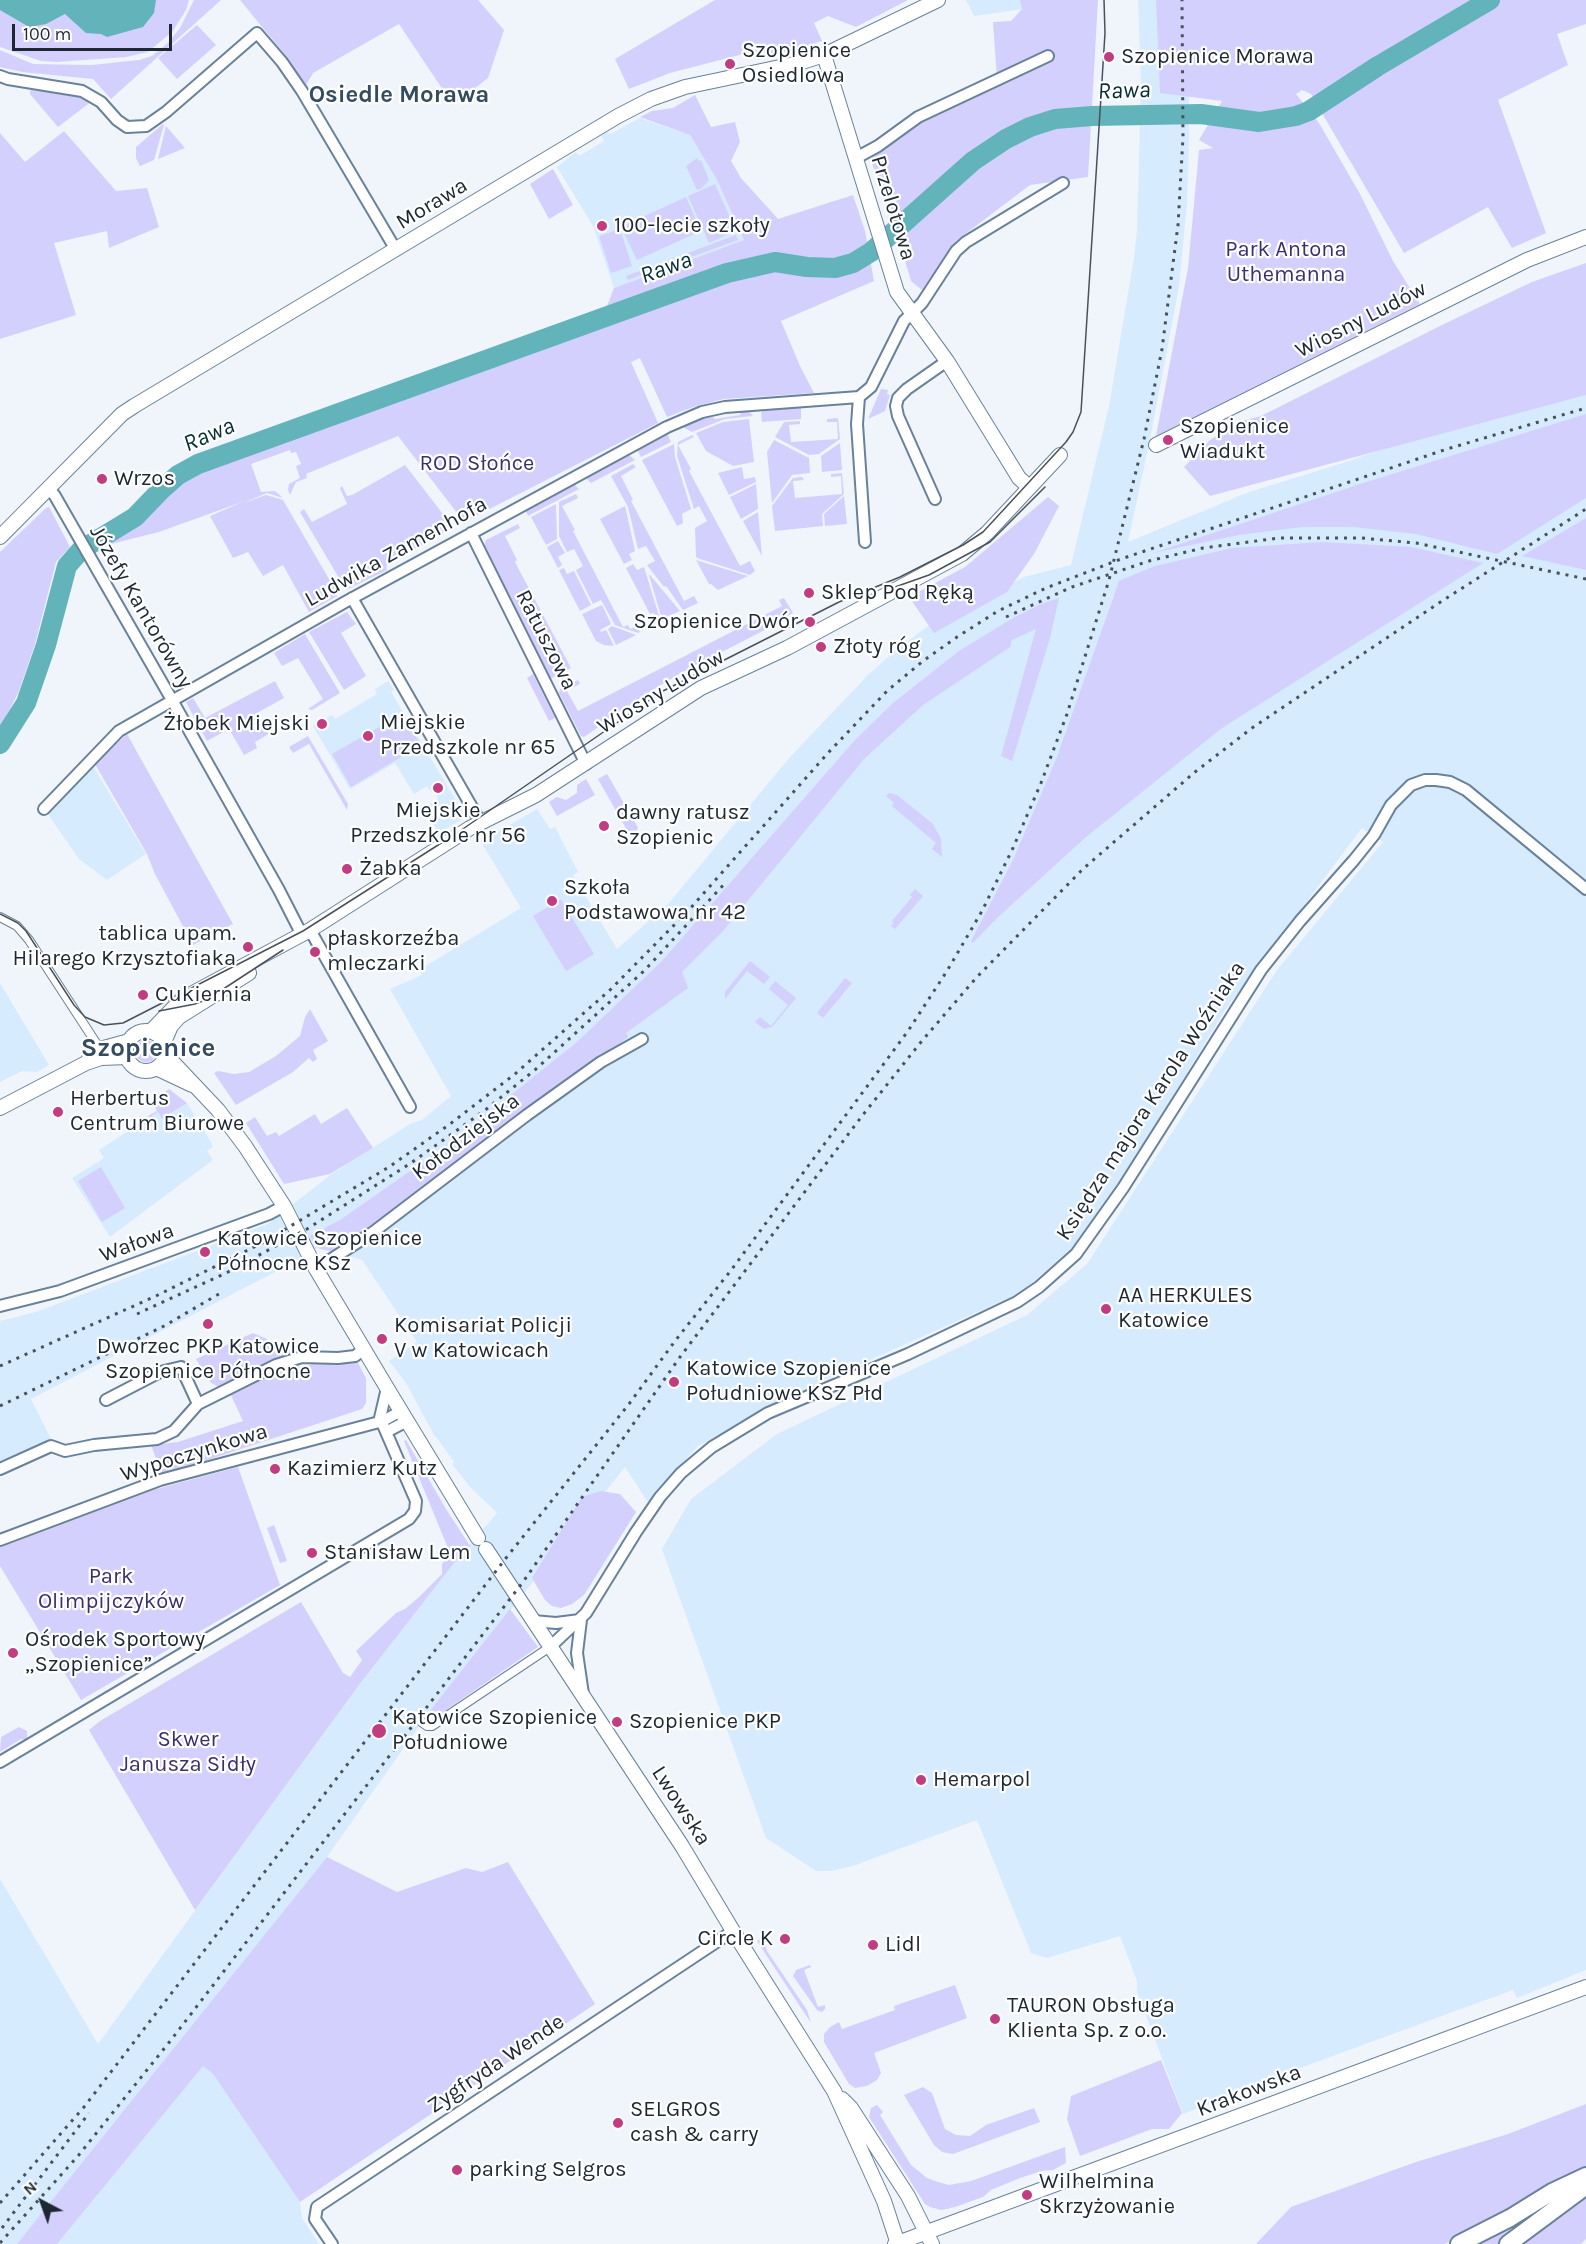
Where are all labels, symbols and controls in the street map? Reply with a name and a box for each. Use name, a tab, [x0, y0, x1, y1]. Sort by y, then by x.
scale bar	[15, 12, 176, 50]
text: 100 m	[23, 23, 71, 45]
place label: Szopienice Osiedlowa	[742, 38, 851, 90]
place label: Szopienice Morawa	[1121, 44, 1314, 70]
marker: Szopienice Morawa	[1102, 50, 1116, 64]
marker: Szopienice Osiedlowa	[723, 57, 737, 71]
water label: Rawa	[1097, 76, 1151, 106]
district label: Osiedle Morawa	[309, 81, 489, 109]
street label: Przelotowa	[865, 152, 921, 264]
street label: Morawa	[391, 172, 473, 236]
place label: 100-lecie szkoły	[614, 213, 770, 239]
marker: 100-lecie szkoły	[595, 219, 609, 233]
park label: Park Antona Uthemanna	[1225, 237, 1347, 288]
water label: Rawa	[636, 245, 696, 291]
street label: Wiosny Ludów	[1291, 276, 1431, 364]
water label: Rawa	[179, 411, 239, 459]
place label: Szopienice Wiadukt	[1180, 414, 1289, 466]
marker: Szopienice Wiadukt	[1161, 433, 1175, 447]
park label: ROD Słońce	[420, 451, 534, 477]
place label: Wrzos	[114, 466, 175, 492]
marker: Wrzos	[95, 472, 109, 486]
street label: Ludwika Zamenhofa	[300, 491, 492, 613]
street label: Józefy Kantorówny	[84, 521, 198, 693]
place label: Sklep Pod Ręką	[821, 580, 974, 606]
street label: Ratuszowa	[509, 585, 583, 695]
marker: Sklep Pod Ręką	[802, 586, 816, 600]
place label: Szopienice Dwór	[633, 609, 798, 635]
marker: Szopienice Dwór	[803, 615, 817, 629]
place label: Złoty róg	[833, 634, 920, 660]
marker: Złoty róg	[814, 640, 828, 654]
street label: Wiosny Ludów	[593, 644, 729, 740]
place label: Miejskie Przedszkole nr 65	[380, 710, 555, 762]
place label: Żłobek Miejski	[163, 711, 310, 737]
marker: Żłobek Miejski	[315, 717, 329, 731]
marker: Miejskie Przedszkole nr 65	[361, 729, 375, 743]
marker: Miejskie Przedszkole nr 56	[431, 781, 445, 795]
place label: Miejskie Przedszkole nr 56	[350, 798, 526, 849]
place label: dawny ratusz Szopienic	[616, 800, 749, 852]
marker: dawny ratusz Szopienic	[597, 819, 611, 833]
place label: Żabka	[359, 856, 422, 882]
marker: Żabka	[340, 862, 354, 876]
place label: Szkoła Podstawowa nr 42	[564, 875, 746, 926]
marker: Szkoła Podstawowa nr 42	[545, 894, 559, 908]
place label: tablica upam. Hilarego Krzysztofiaka	[13, 921, 236, 972]
place label: płaskorzeźba mleczarki	[327, 926, 459, 978]
marker: tablica upam. Hilarego Krzysztofiaka	[241, 940, 255, 954]
marker: płaskorzeźba mleczarki	[308, 945, 322, 959]
street label: Księdza majora Karola Woźniaka	[1051, 957, 1251, 1245]
place label: Cukiernia	[155, 982, 252, 1008]
marker: Cukiernia	[136, 988, 150, 1002]
district label: Szopienice	[81, 1033, 215, 1065]
place label: Herbertus Centrum Biurowe	[70, 1086, 244, 1138]
street label: Kołodziejska	[407, 1088, 525, 1186]
marker: Herbertus Centrum Biurowe	[51, 1105, 65, 1119]
street label: Wałowa	[96, 1217, 178, 1269]
place label: Katowice Szopienice Północne KSz	[217, 1226, 422, 1278]
marker: Katowice Szopienice Północne KSz	[198, 1245, 212, 1259]
place label: AA HERKULES Katowice	[1118, 1283, 1253, 1334]
marker: AA HERKULES Katowice	[1099, 1302, 1113, 1316]
place label: Komisariat Policji V w Katowicach	[394, 1313, 572, 1364]
marker: Dworzec PKP Katowice Szopienice Północne	[201, 1317, 215, 1331]
marker: Komisariat Policji V w Katowicach	[375, 1332, 389, 1346]
place label: Dworzec PKP Katowice Szopienice Północne	[97, 1334, 319, 1386]
place label: Katowice Szopienice Południowe KSZ Płd	[686, 1356, 891, 1408]
marker: Katowice Szopienice Południowe KSZ Płd	[667, 1375, 681, 1389]
street label: Wypoczynkowa	[117, 1418, 271, 1488]
place label: Kazimierz Kutz	[287, 1456, 437, 1482]
marker: Kazimierz Kutz	[268, 1462, 282, 1476]
place label: Stanisław Lem	[324, 1540, 471, 1566]
marker: Stanisław Lem	[305, 1546, 319, 1560]
park label: Park Olimpijczyków	[38, 1564, 184, 1616]
place label: Ośrodek Sportowy „Szopienice”	[25, 1627, 205, 1678]
marker: Ośrodek Sportowy „Szopienice”	[6, 1646, 20, 1660]
place label: Katowice Szopienice Południowe	[392, 1705, 597, 1756]
place label: Szopienice PKP	[629, 1709, 781, 1735]
marker: Szopienice PKP	[610, 1715, 624, 1729]
marker: Katowice Szopienice Południowe	[370, 1722, 388, 1740]
park label: Skwer Janusza Sidły	[120, 1727, 256, 1778]
street label: Lwowska	[645, 1761, 717, 1851]
place label: Hemarpol	[933, 1767, 1031, 1793]
marker: Hemarpol	[914, 1773, 928, 1787]
place label: Circle K	[698, 1926, 773, 1952]
marker: Circle K	[778, 1932, 792, 1946]
place label: Lidl	[885, 1932, 921, 1958]
marker: Lidl	[866, 1938, 880, 1952]
place label: TAURON Obsługa Klienta Sp. z o.o.	[1007, 1993, 1175, 2044]
street label: Zygfryda Wende	[423, 2008, 569, 2120]
marker: TAURON Obsługa Klienta Sp. z o.o.	[988, 2012, 1002, 2026]
street label: Krakowska	[1193, 2059, 1305, 2123]
place label: SELGROS cash & carry	[630, 2097, 758, 2148]
marker: SELGROS cash & carry	[611, 2116, 625, 2130]
place label: parking Selgros	[469, 2157, 627, 2183]
marker: parking Selgros	[450, 2163, 464, 2177]
place label: Wilhelmina Skrzyżowanie	[1039, 2169, 1175, 2220]
north arrow	[12, 2172, 72, 2232]
text: N	[19, 2177, 40, 2199]
marker: Wilhelmina Skrzyżowanie	[1020, 2188, 1034, 2202]

